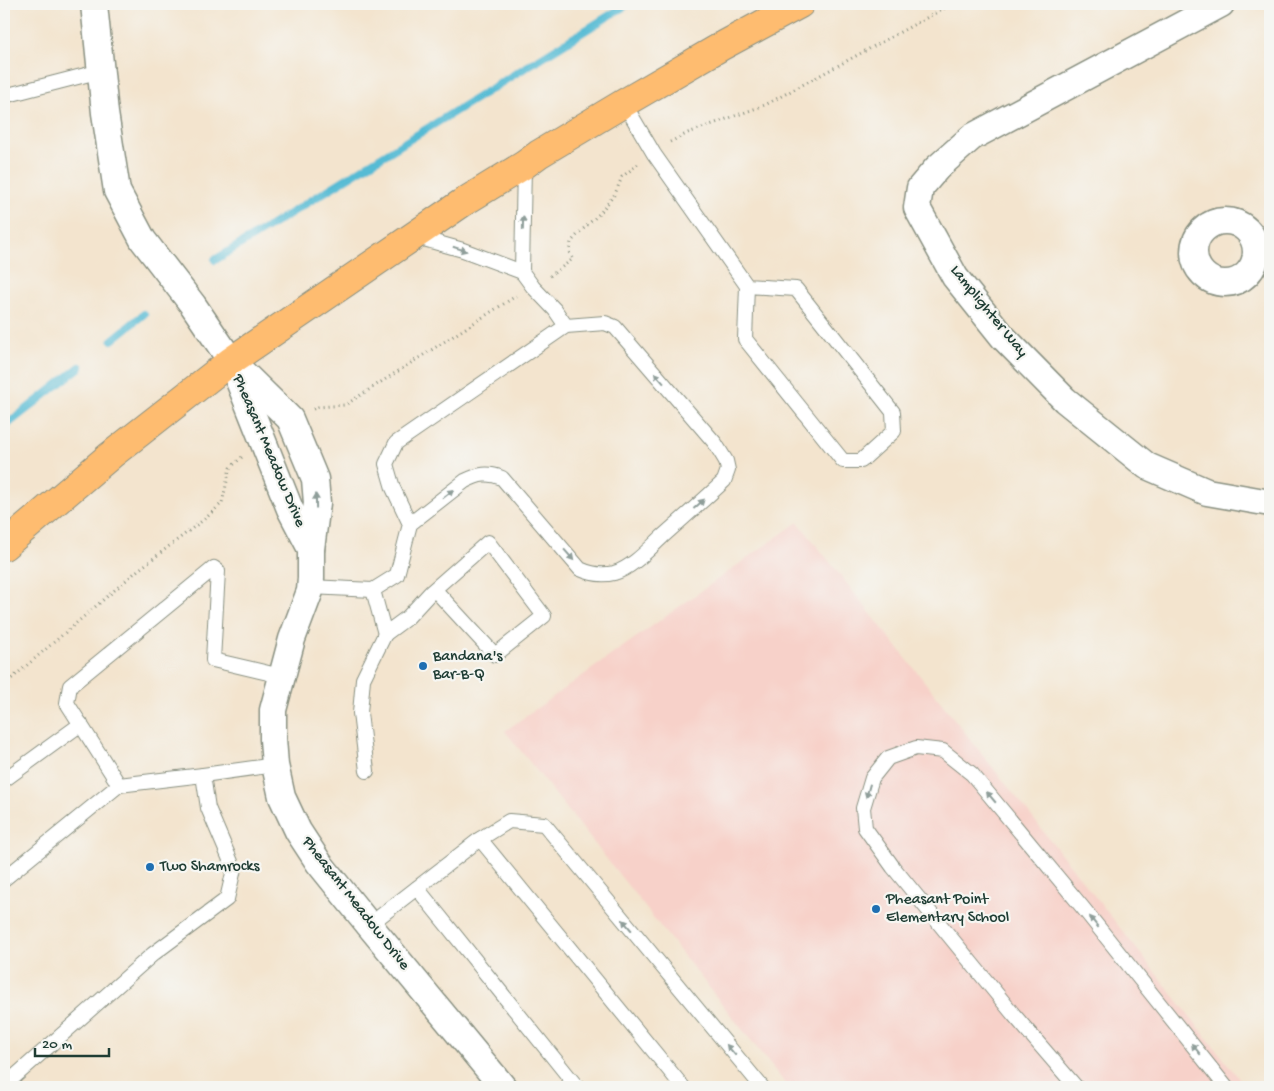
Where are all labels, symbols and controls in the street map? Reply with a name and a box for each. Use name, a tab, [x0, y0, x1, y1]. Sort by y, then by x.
one-way arrow	[519, 215, 527, 231]
one-way arrow	[453, 246, 468, 254]
street label: Lamplighter Way	[945, 262, 1031, 362]
street label: Pheasant Meadow Drive	[227, 371, 309, 531]
one-way arrow	[653, 371, 664, 384]
one-way arrow	[441, 489, 454, 500]
one-way arrow	[312, 492, 320, 508]
one-way arrow	[692, 498, 704, 510]
one-way arrow	[563, 549, 575, 561]
place label: Bandana's Bar-B-Q	[432, 648, 503, 685]
marker: Bandana's Bar-B-Q	[417, 660, 429, 672]
one-way arrow	[864, 784, 872, 799]
one-way arrow	[985, 791, 996, 804]
street label: Pheasant Meadow Drive	[296, 833, 413, 975]
place label: Two Shamrocks	[159, 858, 260, 877]
marker: Two Shamrocks	[144, 861, 156, 873]
place label: Pheasant Point Elementary School	[885, 891, 1009, 928]
marker: Pheasant Point Elementary School	[870, 903, 882, 915]
one-way arrow	[1089, 916, 1100, 929]
one-way arrow	[621, 919, 633, 931]
scale bar	[35, 1026, 109, 1058]
text: 20 m	[42, 1036, 72, 1054]
one-way arrow	[725, 1043, 736, 1056]
one-way arrow	[1190, 1043, 1201, 1056]

